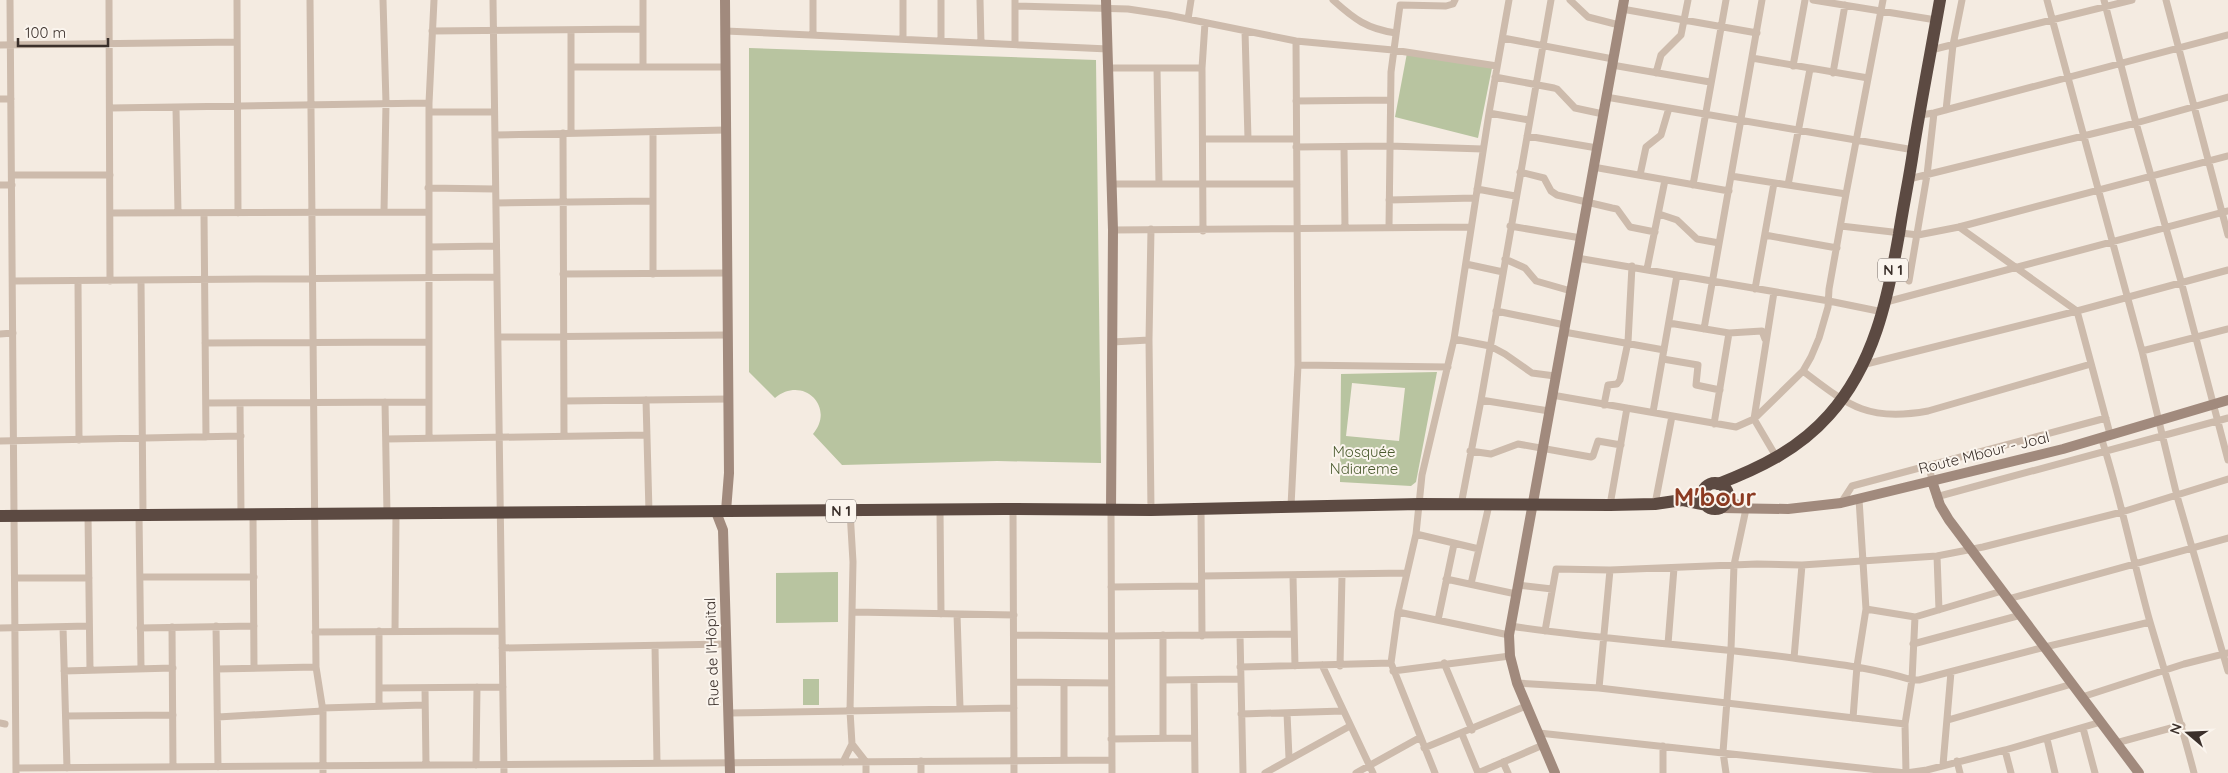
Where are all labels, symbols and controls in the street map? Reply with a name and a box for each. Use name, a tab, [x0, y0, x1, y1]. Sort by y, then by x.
scale bar	[18, 15, 108, 47]
text: 100 m	[25, 23, 66, 42]
road number: N 1	[1878, 258, 1908, 282]
street label: Route Mbour - Joal	[1916, 427, 2051, 478]
park label: Mosquée Ndiareme	[1330, 442, 1398, 478]
district label: M'bour	[1674, 481, 1756, 512]
road number: N 1	[826, 500, 856, 522]
street label: Rue de l'Hôpital	[700, 597, 723, 707]
north arrow	[2163, 708, 2213, 758]
text: N	[2166, 721, 2186, 737]

